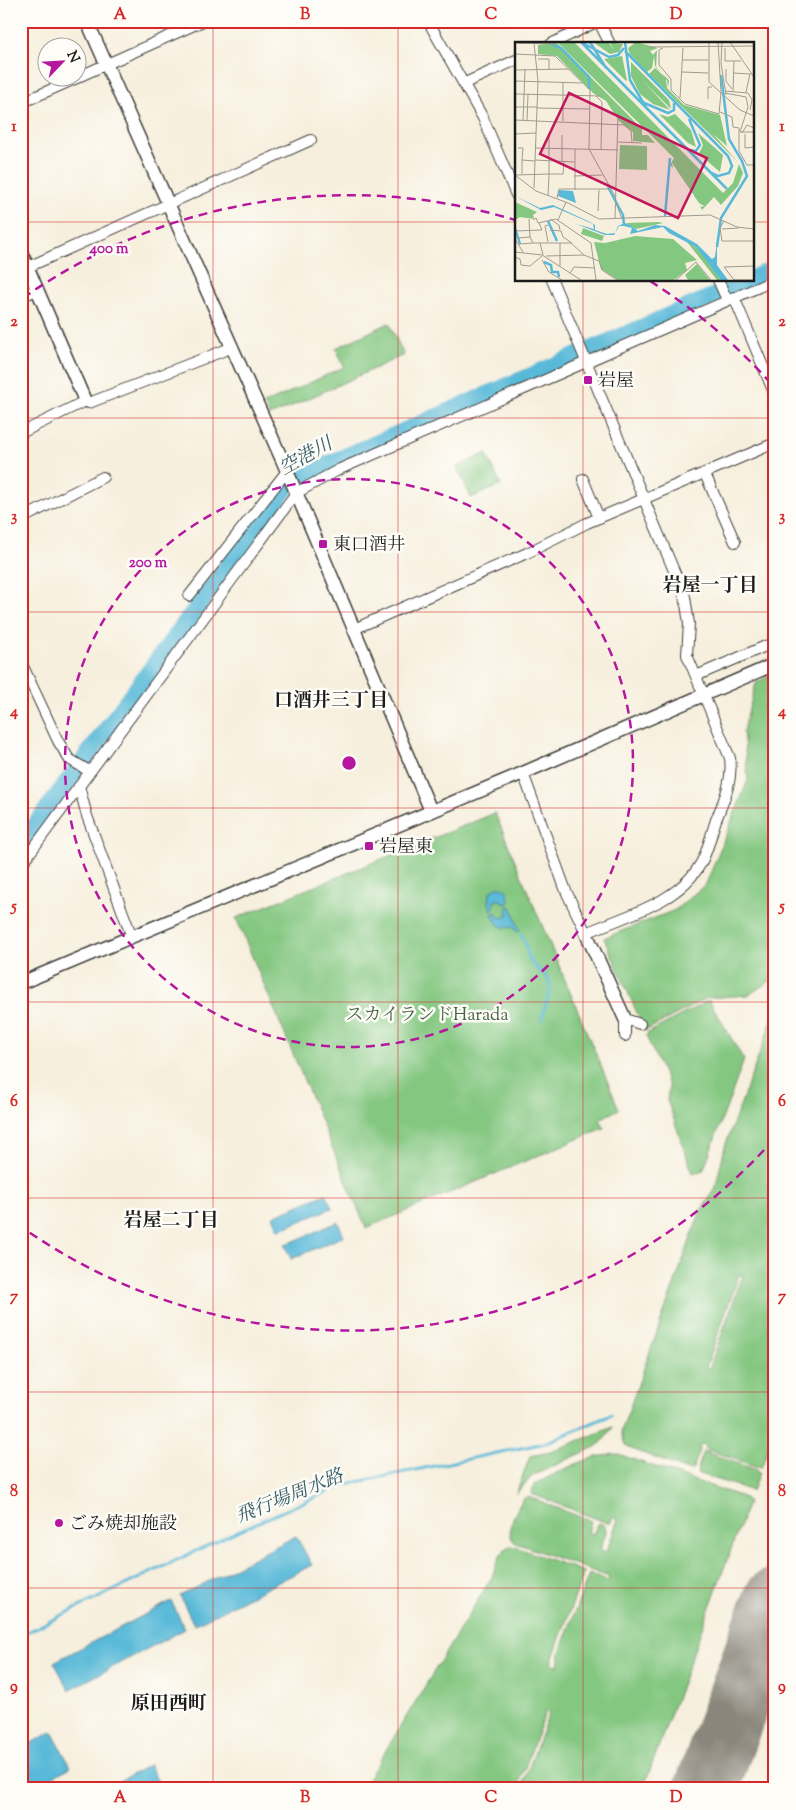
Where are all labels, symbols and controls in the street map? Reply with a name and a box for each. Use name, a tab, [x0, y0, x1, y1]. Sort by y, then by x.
text: A	[114, 4, 127, 27]
text: B	[300, 4, 310, 27]
text: C	[485, 4, 498, 27]
text: D	[670, 4, 683, 27]
north arrow	[38, 38, 88, 88]
inset map	[515, 42, 754, 281]
text: N	[61, 48, 83, 67]
text: 1	[11, 116, 17, 139]
text: 1	[779, 116, 785, 139]
text: 400 m	[89, 239, 129, 260]
text: 2	[10, 311, 18, 334]
text: 2	[778, 311, 786, 334]
place label: 岩屋	[598, 369, 634, 395]
marker: 岩屋	[582, 374, 594, 386]
water label: 空港川	[275, 431, 339, 483]
text: 3	[11, 506, 18, 529]
text: 3	[779, 506, 786, 529]
place label: 東口酒井	[333, 533, 405, 559]
marker: 東口酒井	[317, 538, 329, 550]
text: 200 m	[129, 553, 168, 574]
district label: 岩屋一丁目	[662, 573, 758, 600]
district label: 口酒井三丁目	[274, 688, 388, 715]
text: 4	[9, 701, 18, 724]
text: 4	[777, 701, 786, 724]
centre of rings	[340, 754, 358, 772]
place label: 岩屋東	[379, 835, 433, 861]
marker: 岩屋東	[363, 840, 375, 852]
text: 5	[9, 896, 17, 919]
text: 5	[777, 896, 785, 919]
park label: スカイランドHarada	[345, 1003, 509, 1029]
text: 6	[10, 1091, 18, 1114]
text: 6	[778, 1091, 786, 1114]
district label: 岩屋二丁目	[123, 1208, 219, 1235]
text: 7	[10, 1286, 19, 1309]
text: 7	[778, 1286, 787, 1309]
water label: 飛行場周水路	[232, 1463, 350, 1531]
text: 8	[10, 1481, 18, 1504]
text: 8	[778, 1481, 786, 1504]
place label: ごみ焼却施設	[69, 1512, 177, 1538]
marker: ごみ焼却施設	[53, 1517, 65, 1529]
text: 9	[10, 1676, 18, 1699]
text: 9	[778, 1676, 786, 1699]
district label: 原田西町	[131, 1691, 207, 1718]
text: A	[114, 1787, 127, 1810]
text: B	[300, 1787, 310, 1810]
text: C	[485, 1787, 498, 1810]
text: D	[670, 1787, 683, 1810]

